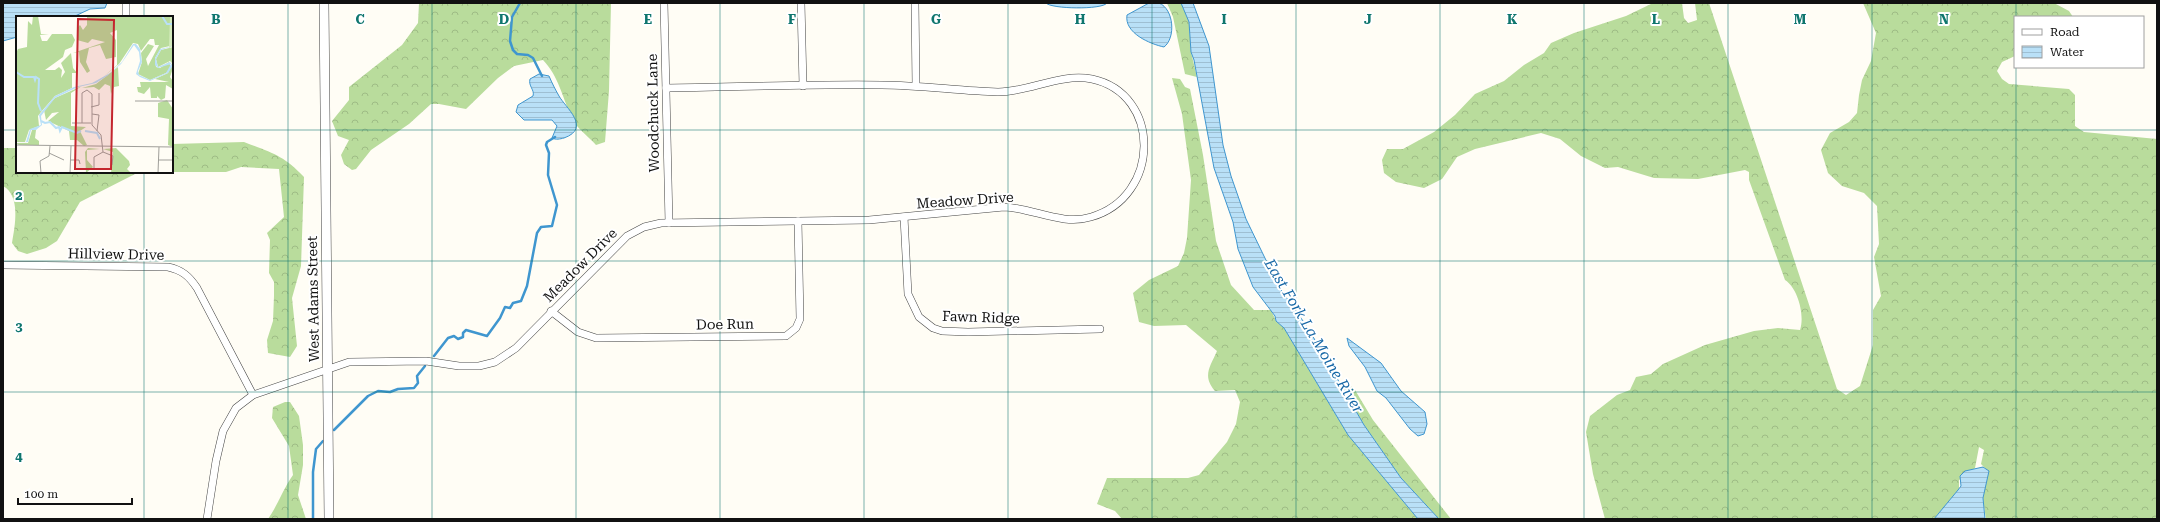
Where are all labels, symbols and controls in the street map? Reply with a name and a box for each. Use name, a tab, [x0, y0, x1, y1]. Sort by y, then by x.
text: B	[211, 12, 221, 27]
text: C	[355, 12, 365, 27]
text: D	[499, 12, 509, 27]
text: E	[644, 12, 652, 27]
text: F	[788, 12, 796, 27]
text: G	[931, 12, 941, 27]
text: H	[1075, 12, 1086, 27]
text: I	[1221, 12, 1227, 27]
text: J	[1364, 12, 1372, 27]
text: K	[1507, 12, 1518, 27]
text: L	[1652, 12, 1660, 27]
text: M	[1794, 12, 1807, 27]
text: N	[1939, 12, 1949, 27]
inset map	[16, 16, 173, 173]
legend	[2014, 16, 2144, 68]
text: Road	[2050, 25, 2080, 39]
text: Water	[2050, 45, 2084, 59]
street label: Woodchuck Lane	[644, 53, 662, 172]
text: 2	[15, 188, 23, 203]
street label: Meadow Drive	[916, 189, 1014, 211]
street label: Meadow Drive	[540, 225, 620, 305]
street label: West Adams Street	[304, 236, 322, 362]
street label: Hillview Drive	[68, 245, 165, 263]
water label: East Fork La Moine River	[1260, 255, 1368, 417]
street label: Fawn Ridge	[942, 308, 1020, 326]
street label: Doe Run	[696, 315, 754, 333]
text: 3	[15, 319, 23, 334]
text: 4	[15, 449, 23, 464]
scale bar	[18, 480, 132, 506]
text: 100 m	[24, 487, 58, 501]

